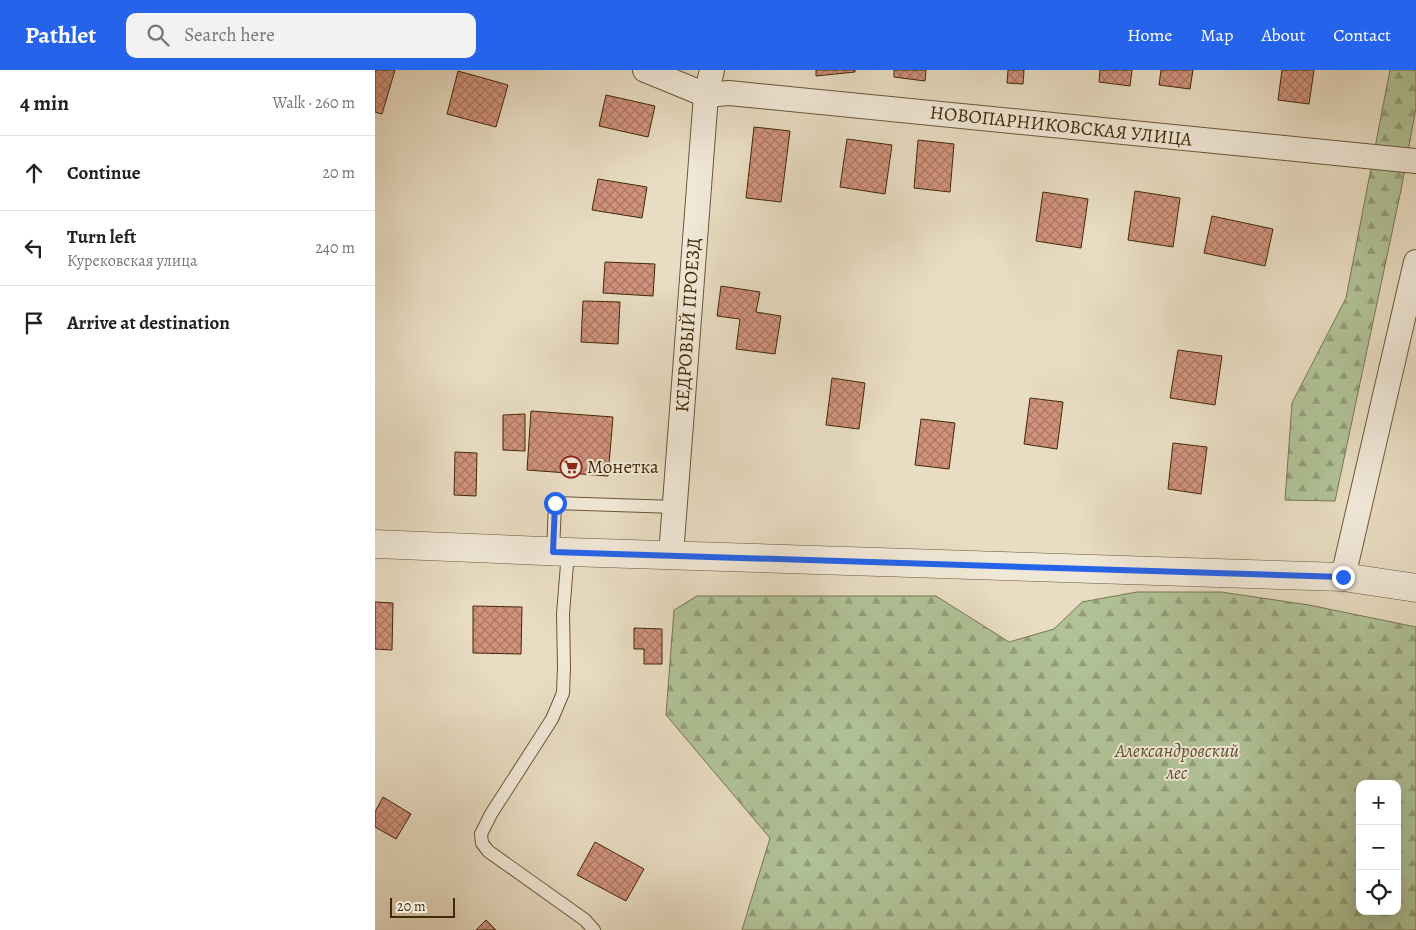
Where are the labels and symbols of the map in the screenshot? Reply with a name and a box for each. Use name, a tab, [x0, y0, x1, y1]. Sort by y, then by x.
street label: НОВОПАРНИКОВСКАЯ УЛИЦА	[929, 99, 1194, 153]
street label: КЕДРОВЫЙ ПРОЕЗД	[669, 237, 707, 413]
place label: Монетка	[587, 454, 659, 480]
supermarket icon: Монетка	[559, 455, 583, 479]
route start	[544, 492, 567, 515]
route end	[1332, 566, 1355, 589]
park label: Александровский лес	[1114, 738, 1239, 786]
scale bar	[390, 895, 455, 918]

